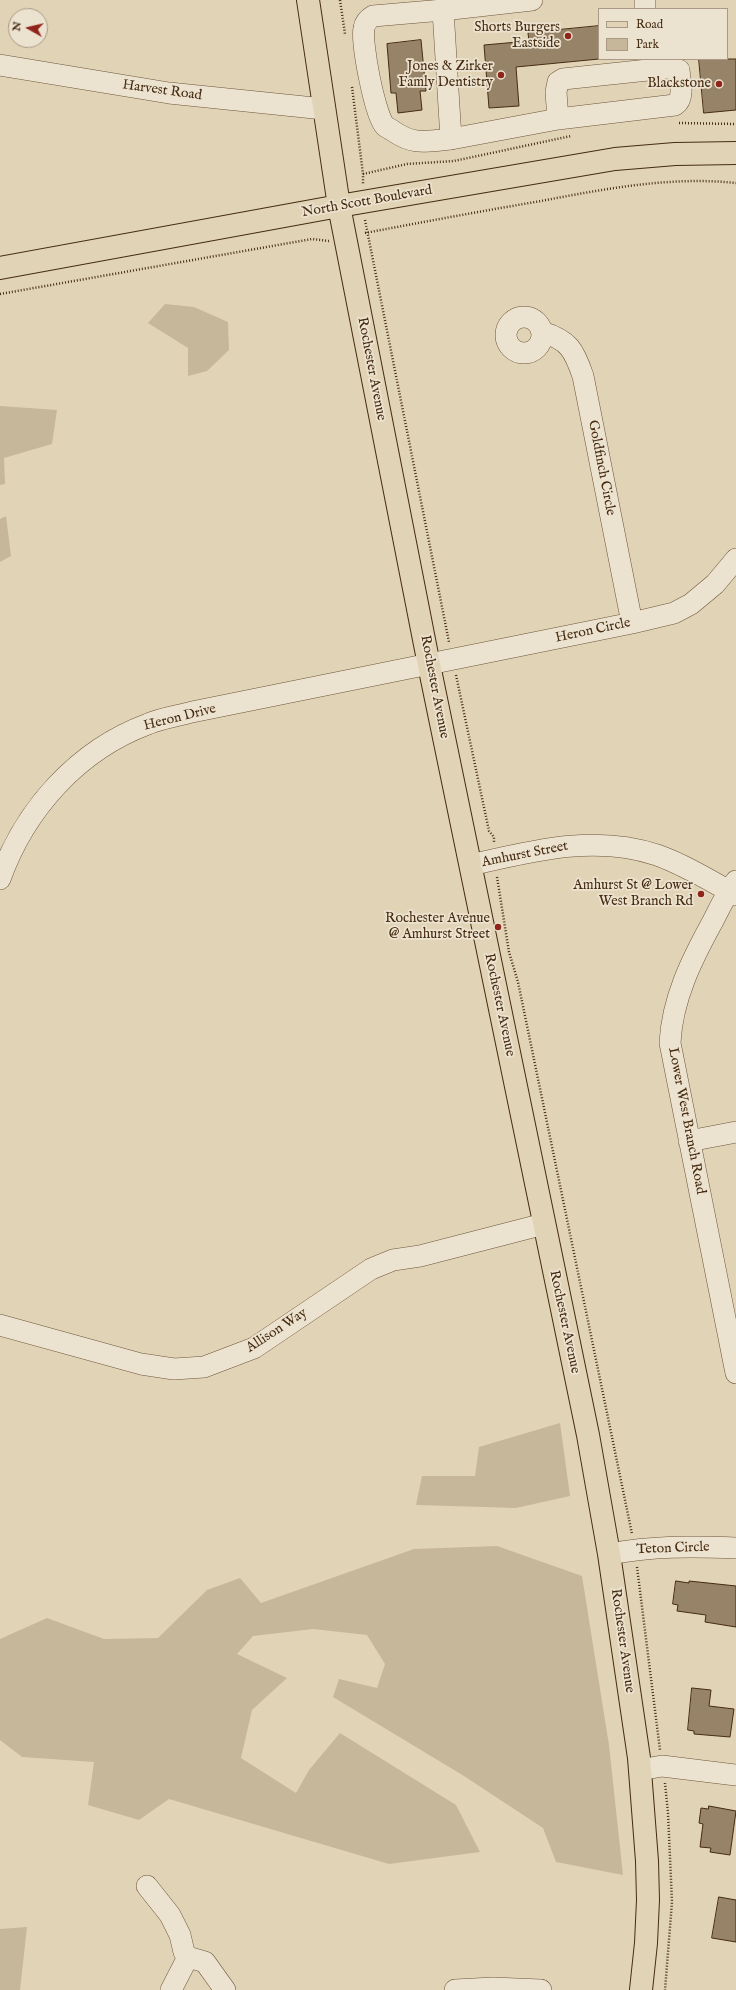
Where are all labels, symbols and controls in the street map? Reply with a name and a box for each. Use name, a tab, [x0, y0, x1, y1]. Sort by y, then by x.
north arrow	[8, 8, 48, 48]
legend	[598, 8, 728, 60]
text: Road	[636, 17, 663, 32]
place label: Shorts Burgers Eastside	[474, 20, 560, 52]
text: N	[10, 21, 25, 32]
marker: Shorts Burgers Eastside	[563, 31, 573, 41]
text: Park	[636, 37, 659, 52]
place label: Jones & Zirker Famly Dentistry	[398, 59, 493, 92]
marker: Jones & Zirker Famly Dentistry	[496, 70, 506, 80]
place label: Blackstone	[647, 76, 711, 92]
street label: Harvest Road	[121, 77, 203, 105]
marker: Blackstone	[714, 79, 724, 89]
street label: North Scott Boulevard	[300, 182, 434, 222]
street label: Rochester Avenue	[353, 316, 389, 422]
street label: Goldfinch Circle	[583, 419, 619, 517]
street label: Heron Circle	[554, 615, 632, 647]
street label: Rochester Avenue	[416, 634, 452, 740]
street label: Heron Drive	[142, 701, 218, 735]
street label: Amhurst Street	[480, 838, 570, 872]
place label: Amhurst St @ Lower West Branch Rd	[573, 878, 693, 910]
marker: Amhurst St @ Lower West Branch Rd	[696, 889, 706, 899]
place label: Rochester Avenue @ Amhurst Street	[385, 911, 490, 944]
marker: Rochester Avenue @ Amhurst Street	[493, 922, 503, 932]
street label: Rochester Avenue	[480, 952, 518, 1058]
street label: Lower West Branch Road	[664, 1046, 708, 1196]
street label: Rochester Avenue	[545, 1269, 583, 1375]
street label: Allison Way	[243, 1305, 311, 1357]
street label: Teton Circle	[636, 1539, 710, 1559]
street label: Rochester Avenue	[606, 1588, 638, 1694]

